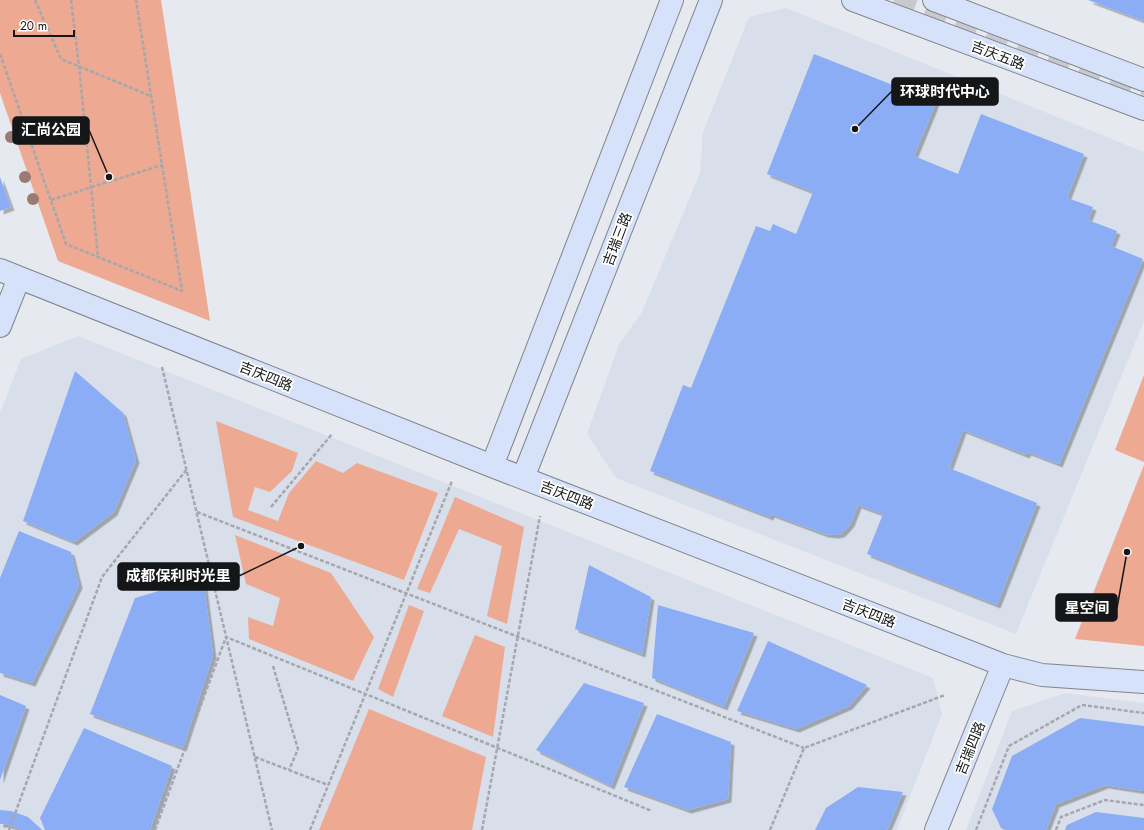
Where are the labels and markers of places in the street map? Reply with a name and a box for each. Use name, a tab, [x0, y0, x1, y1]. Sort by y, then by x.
callout: 环球时代中心	[892, 78, 998, 105]
callout: 汇尚公园	[13, 117, 89, 144]
callout: 成都保利时光里	[118, 563, 239, 590]
callout: 星空间	[1056, 594, 1117, 621]

